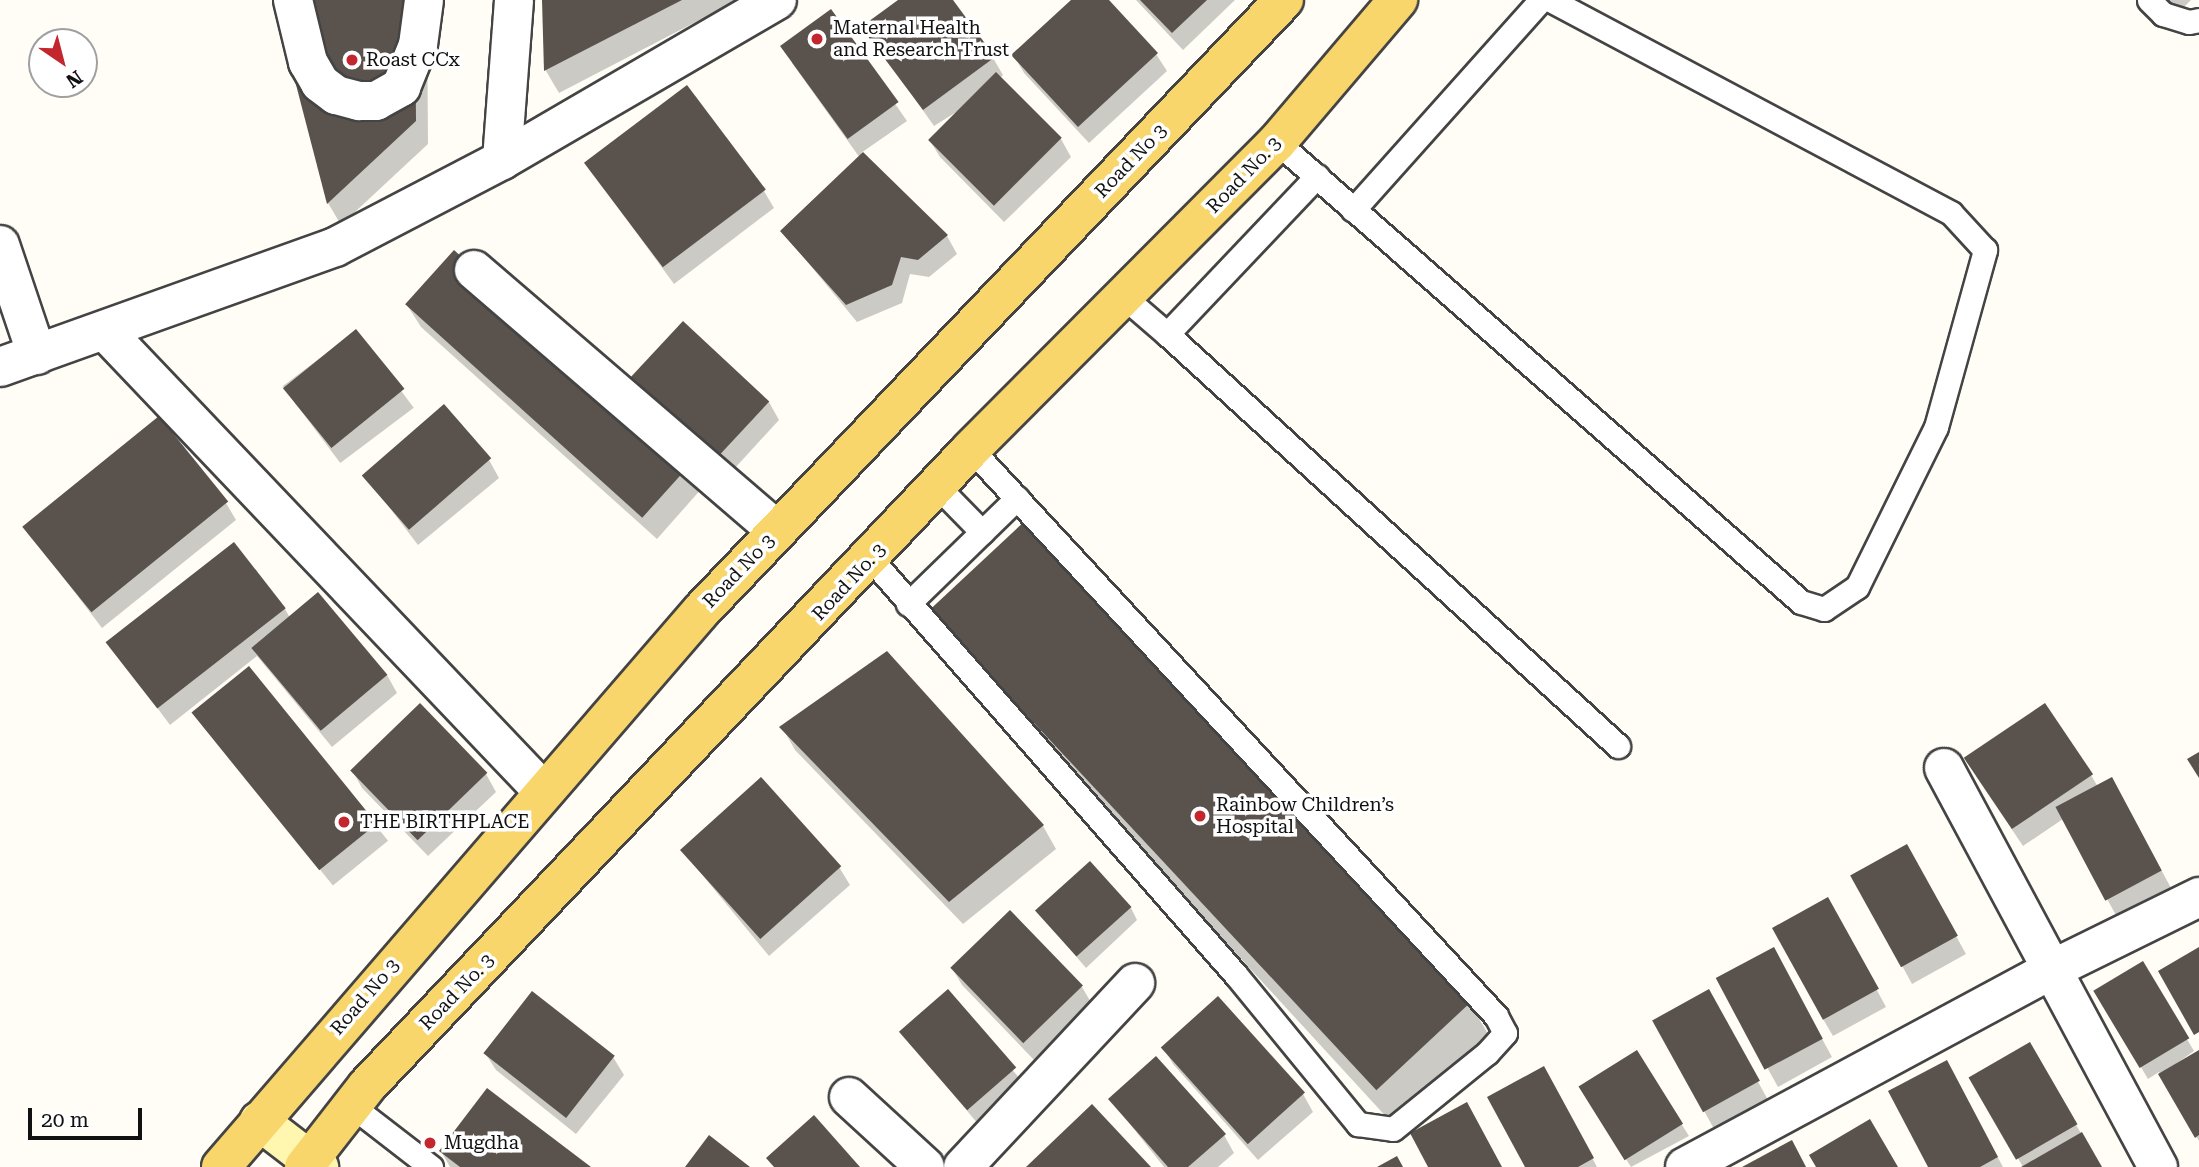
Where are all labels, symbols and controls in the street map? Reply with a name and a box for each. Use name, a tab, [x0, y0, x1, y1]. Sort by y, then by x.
place label: Maternal Health and Research Trust	[833, 17, 1009, 61]
north arrow	[28, 28, 98, 98]
marker: Maternal Health and Research Trust	[807, 29, 827, 49]
place label: Roast CCx	[366, 49, 460, 71]
marker: Roast CCx	[344, 52, 360, 68]
text: N	[62, 65, 87, 93]
street label: Road No 3	[1090, 119, 1172, 203]
street label: Road No. 3	[1202, 132, 1286, 218]
street label: Road No 3	[698, 529, 780, 613]
street label: Road No. 3	[807, 539, 891, 625]
place label: Rainbow Children’s Hospital	[1216, 794, 1394, 838]
marker: Rainbow Children’s Hospital	[1190, 806, 1210, 826]
place label: THE BIRTHPLACE	[360, 811, 529, 833]
marker: THE BIRTHPLACE	[334, 812, 354, 832]
street label: Road No. 3	[415, 949, 499, 1035]
street label: Road No 3	[326, 954, 404, 1040]
scale bar	[32, 1094, 145, 1138]
text: 20 m	[41, 1108, 89, 1132]
place label: Mugdha	[444, 1132, 519, 1154]
marker: Mugdha	[422, 1135, 438, 1151]

